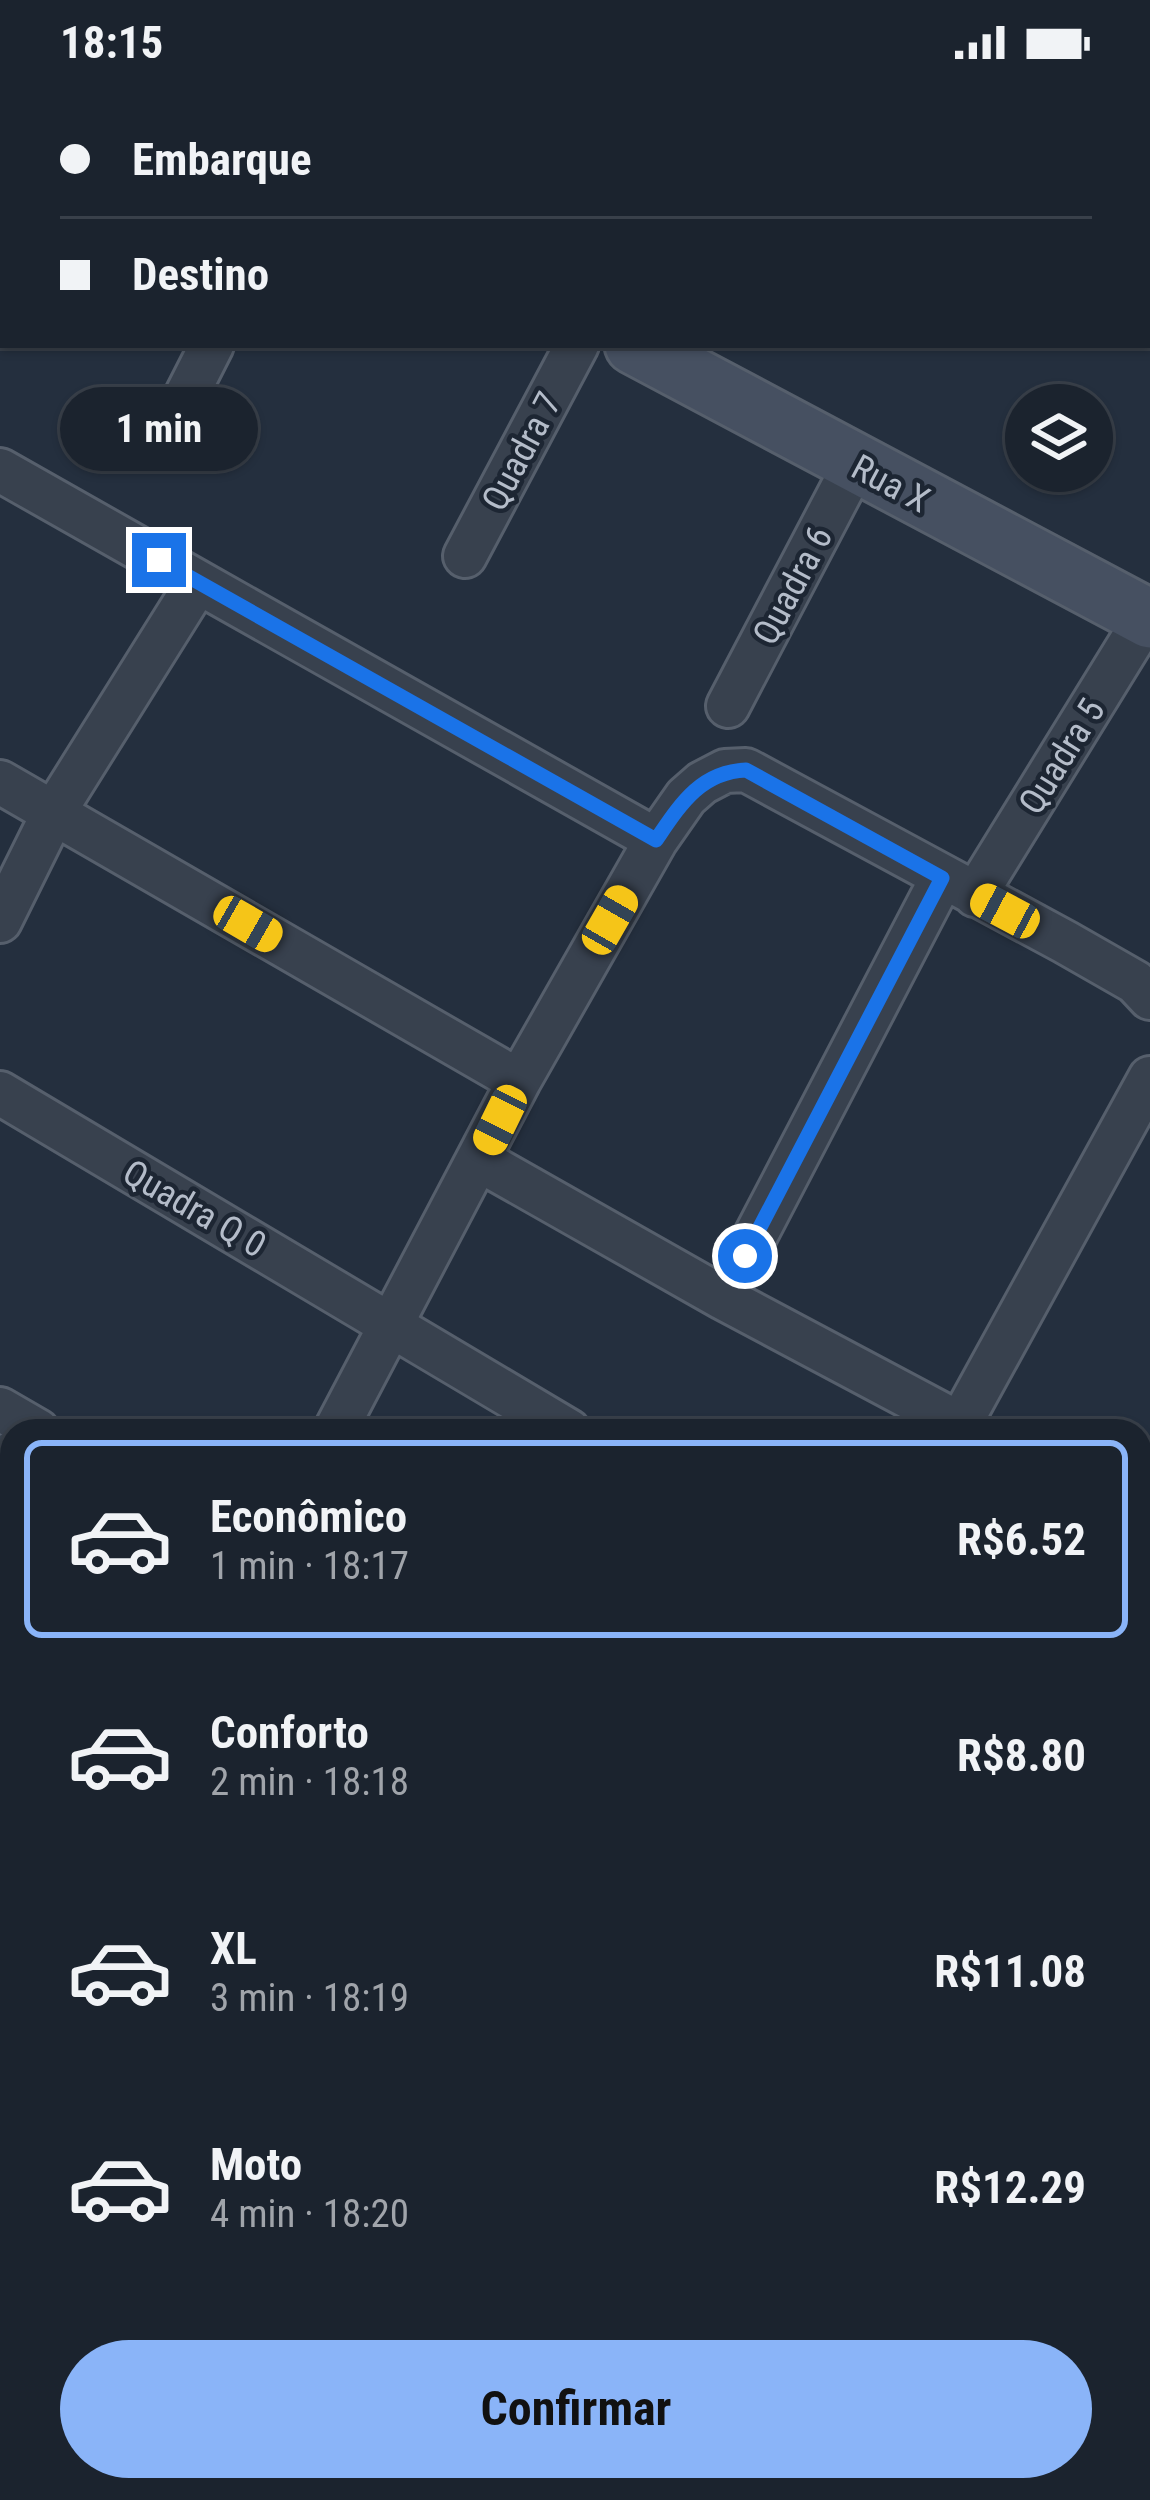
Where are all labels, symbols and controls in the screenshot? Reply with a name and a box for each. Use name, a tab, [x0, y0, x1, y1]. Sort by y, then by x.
text: 18:15	[60, 16, 163, 69]
text: Embarque	[132, 133, 311, 186]
text: Destino	[132, 248, 269, 301]
map controls	[1005, 384, 1113, 492]
button: layers	[1005, 384, 1113, 492]
street label: Quadra 7	[473, 385, 570, 518]
callout: 1 min	[60, 386, 258, 470]
text: 1 min	[116, 406, 202, 452]
street label: Rua X	[845, 446, 937, 522]
street label: Quadra 6	[744, 519, 841, 652]
route end	[132, 533, 186, 587]
street label: Quadra 5	[1010, 691, 1113, 822]
car	[965, 878, 1045, 944]
car	[576, 880, 644, 960]
car	[208, 890, 288, 958]
car	[468, 1080, 532, 1160]
street label: Quadra Q 0	[116, 1151, 273, 1266]
route start	[718, 1229, 772, 1283]
icon: car	[66, 1485, 174, 1593]
text: Econômico	[210, 1490, 407, 1543]
text: R$6.52	[957, 1513, 1086, 1566]
text: 1 min · 18:17	[210, 1543, 409, 1589]
icon: car	[66, 1701, 174, 1809]
text: Conforto	[210, 1706, 369, 1759]
text: R$8.80	[957, 1729, 1086, 1782]
text: 2 min · 18:18	[210, 1759, 409, 1805]
icon: car	[66, 1917, 174, 2025]
text: XL	[210, 1922, 257, 1975]
text: R$11.08	[934, 1945, 1086, 1998]
text: 3 min · 18:19	[210, 1975, 409, 2021]
icon: car	[66, 2133, 174, 2241]
text: Moto	[210, 2138, 302, 2191]
text: R$12.29	[934, 2161, 1086, 2214]
text: 4 min · 18:20	[210, 2191, 409, 2237]
button: Confirmar	[60, 2340, 1092, 2478]

